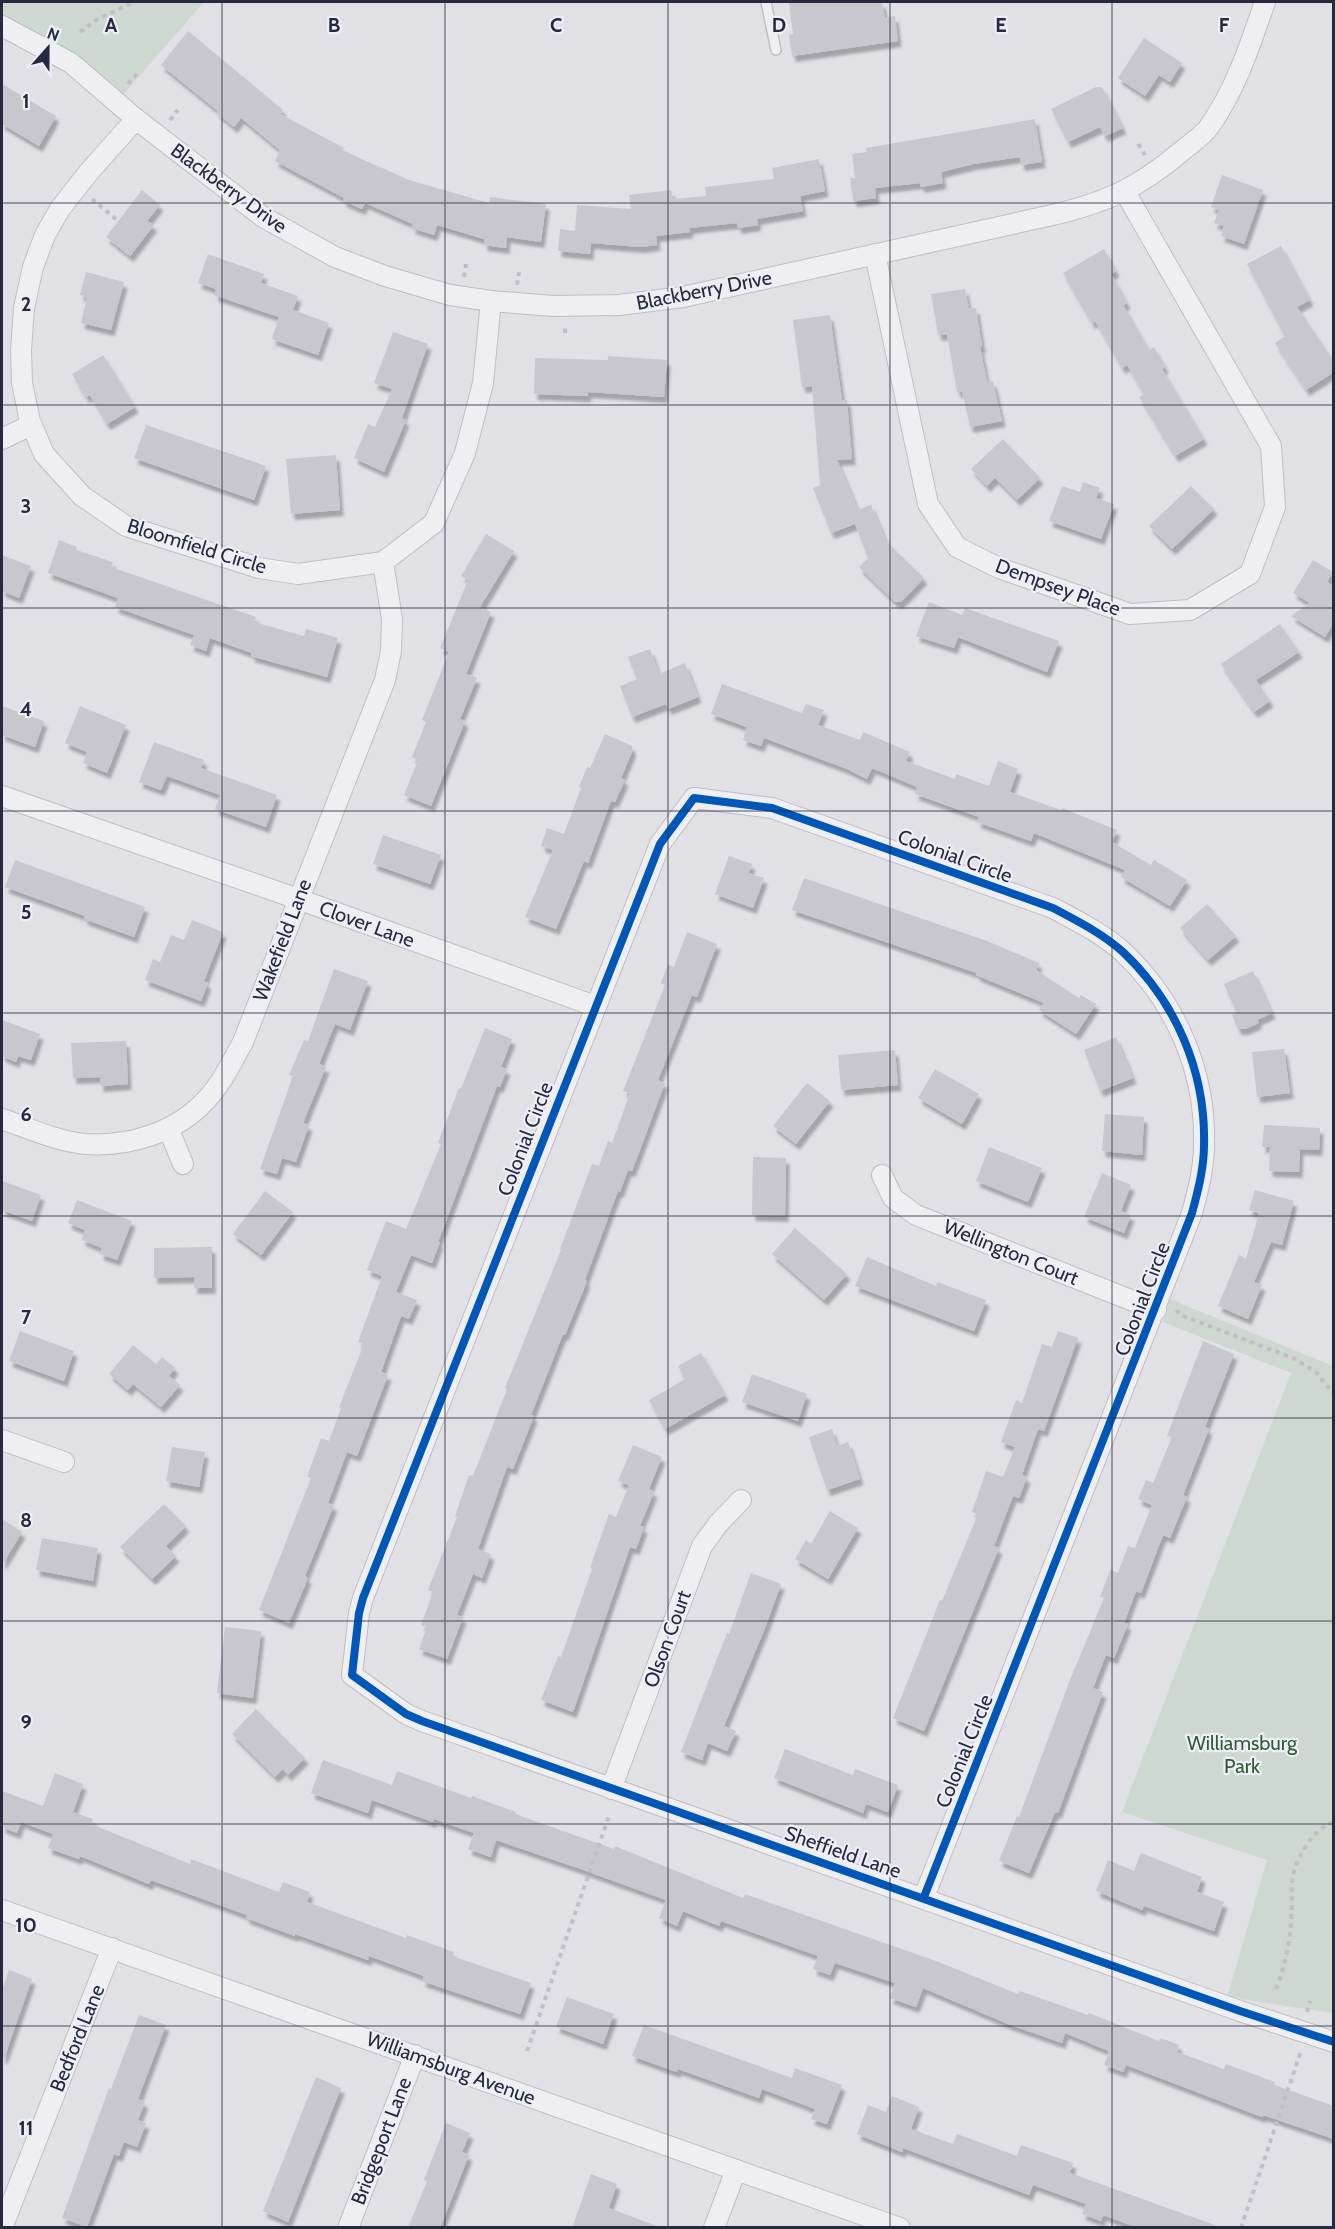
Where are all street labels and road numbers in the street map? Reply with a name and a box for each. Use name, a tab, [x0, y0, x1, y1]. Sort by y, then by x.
street label: Blackberry Drive	[166, 138, 292, 238]
street label: Blackberry Drive	[634, 265, 774, 315]
street label: Bloomfield Circle	[124, 513, 270, 579]
street label: Dempsey Place	[992, 553, 1124, 621]
street label: Colonial Circle	[894, 824, 1016, 888]
street label: Wakefield Lane	[248, 876, 316, 1004]
street label: Clover Lane	[316, 896, 418, 952]
street label: Colonial Circle	[492, 1079, 558, 1199]
street label: Wellington Court	[940, 1214, 1082, 1290]
street label: Colonial Circle	[1109, 1239, 1175, 1359]
street label: Olson Court	[638, 1587, 696, 1691]
street label: Colonial Circle	[930, 1691, 998, 1811]
street label: Sheffield Lane	[782, 1821, 904, 1883]
street label: Bedford Lane	[45, 1981, 109, 2095]
street label: Williamsburg Avenue	[363, 2026, 539, 2110]
street label: Bridgeport Lane	[346, 2074, 416, 2208]

